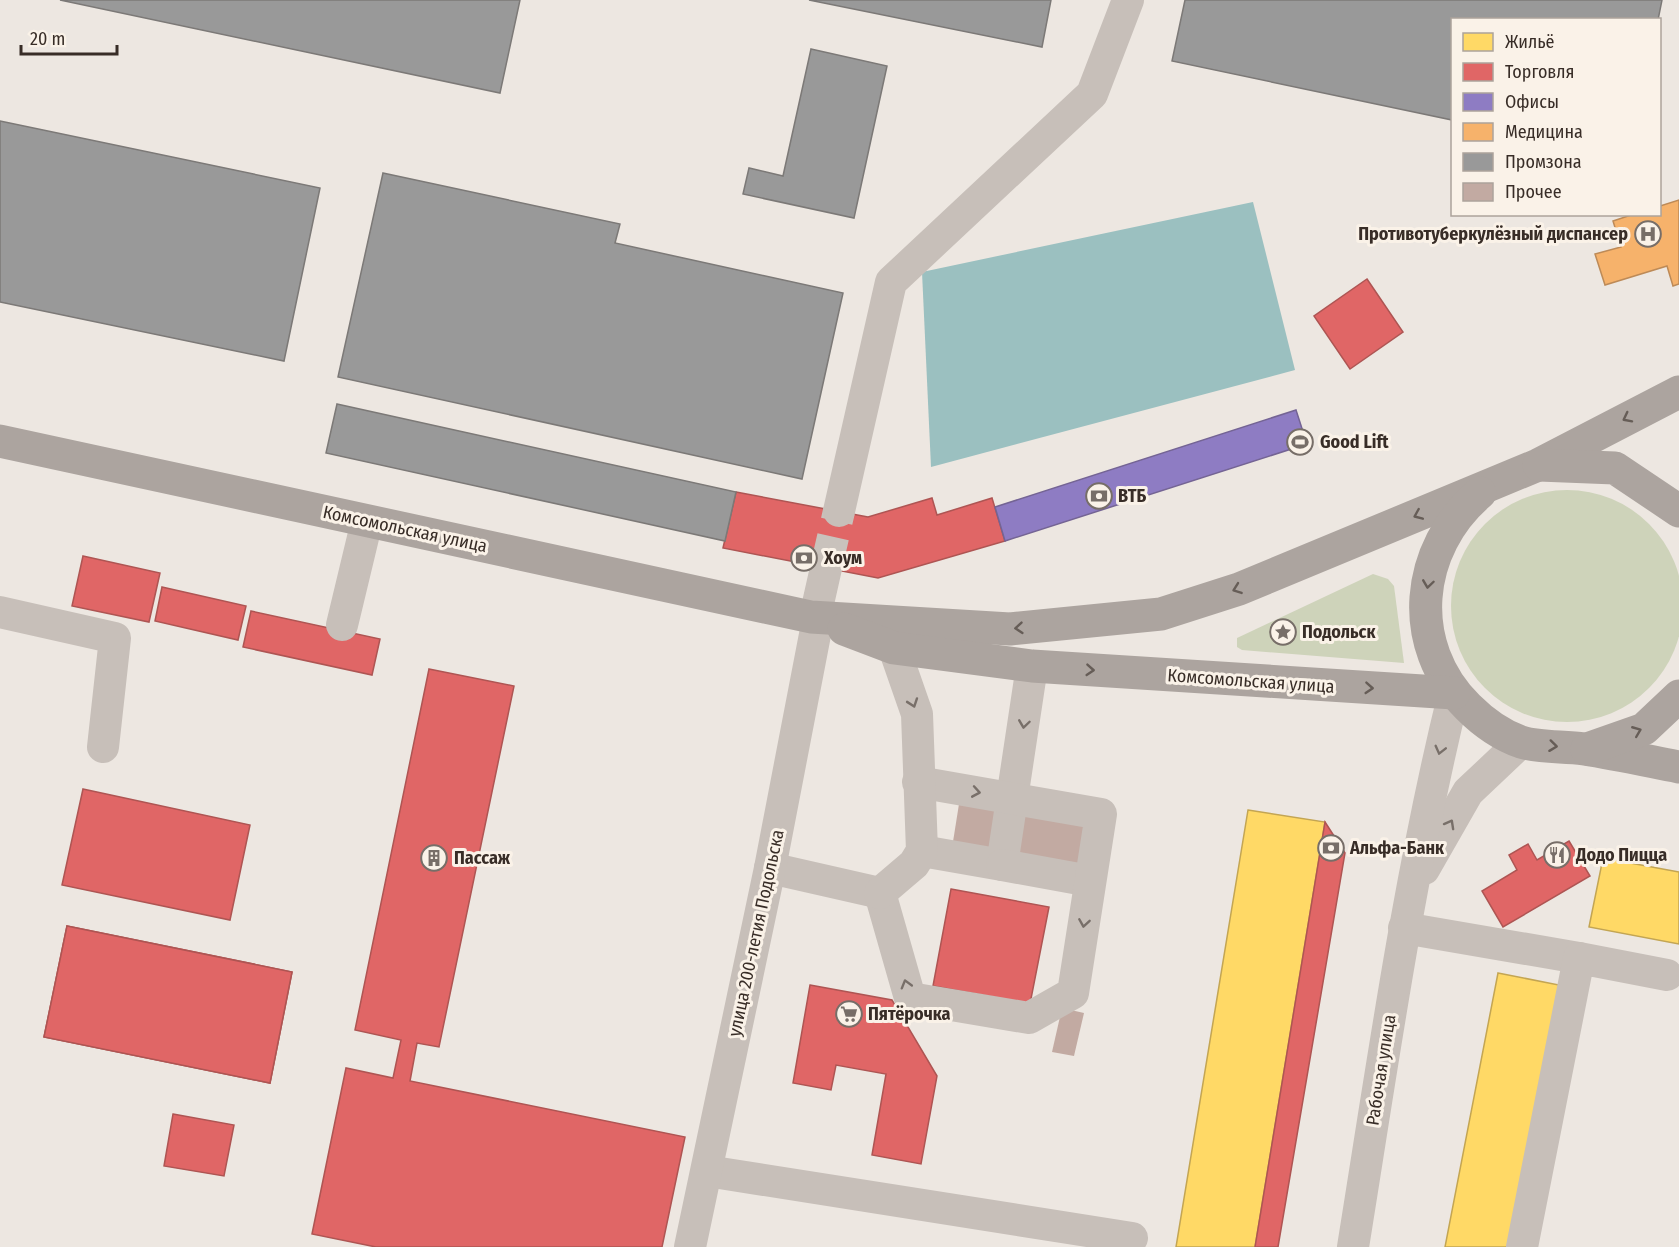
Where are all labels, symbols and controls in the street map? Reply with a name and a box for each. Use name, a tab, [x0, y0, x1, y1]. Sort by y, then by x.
scale bar	[21, 18, 117, 56]
legend	[1451, 18, 1661, 216]
text: 20 m	[30, 28, 65, 50]
text: Жильё	[1505, 31, 1555, 53]
text: Торговля	[1505, 61, 1574, 83]
text: Офисы	[1505, 91, 1559, 113]
text: Медицина	[1505, 121, 1583, 143]
text: Промзона	[1505, 151, 1582, 173]
text: Прочее	[1505, 181, 1562, 203]
hospital icon: Противотуберкулёзный диспансер	[1633, 219, 1663, 249]
place label: Противотуберкулёзный диспансер	[1358, 223, 1628, 245]
one-way arrow	[1622, 411, 1633, 423]
sports icon: Good Lift	[1285, 427, 1315, 457]
place label: Good Lift	[1320, 431, 1389, 453]
bank icon: ВТБ	[1084, 481, 1114, 511]
place label: ВТБ	[1118, 485, 1147, 507]
street label: Комсомольская улица	[321, 501, 489, 557]
one-way arrow	[1413, 508, 1424, 520]
bank icon: Хоум	[789, 543, 819, 573]
place label: Хоум	[823, 547, 862, 569]
one-way arrow	[1422, 579, 1434, 588]
one-way arrow	[1232, 582, 1243, 595]
place icon: Подольск	[1268, 617, 1298, 647]
one-way arrow	[1015, 621, 1024, 634]
place label: Подольск	[1302, 621, 1376, 643]
one-way arrow	[1086, 663, 1095, 676]
street label: Комсомольская улица	[1167, 664, 1335, 698]
one-way arrow	[1364, 682, 1373, 695]
one-way arrow	[906, 697, 918, 708]
one-way arrow	[1018, 719, 1030, 728]
one-way arrow	[1631, 726, 1642, 738]
one-way arrow	[1548, 739, 1558, 751]
one-way arrow	[1435, 745, 1448, 755]
one-way arrow	[971, 786, 980, 798]
one-way arrow	[1442, 820, 1454, 830]
street label: улица 200-летия Подольска	[723, 827, 789, 1038]
bank icon: Альфа-Банк	[1316, 833, 1346, 863]
place label: Альфа-Банк	[1349, 837, 1445, 859]
restaurant icon: Додо Пицца	[1542, 840, 1572, 870]
building icon: Пассаж	[419, 843, 449, 873]
place label: Додо Пицца	[1575, 844, 1667, 866]
place label: Пассаж	[454, 847, 511, 869]
one-way arrow	[1078, 917, 1091, 927]
one-way arrow	[900, 979, 913, 989]
supermarket icon: Пятёрочка	[834, 999, 864, 1029]
place label: Пятёрочка	[868, 1003, 950, 1025]
street label: Рабочая улица	[1361, 1013, 1401, 1127]

